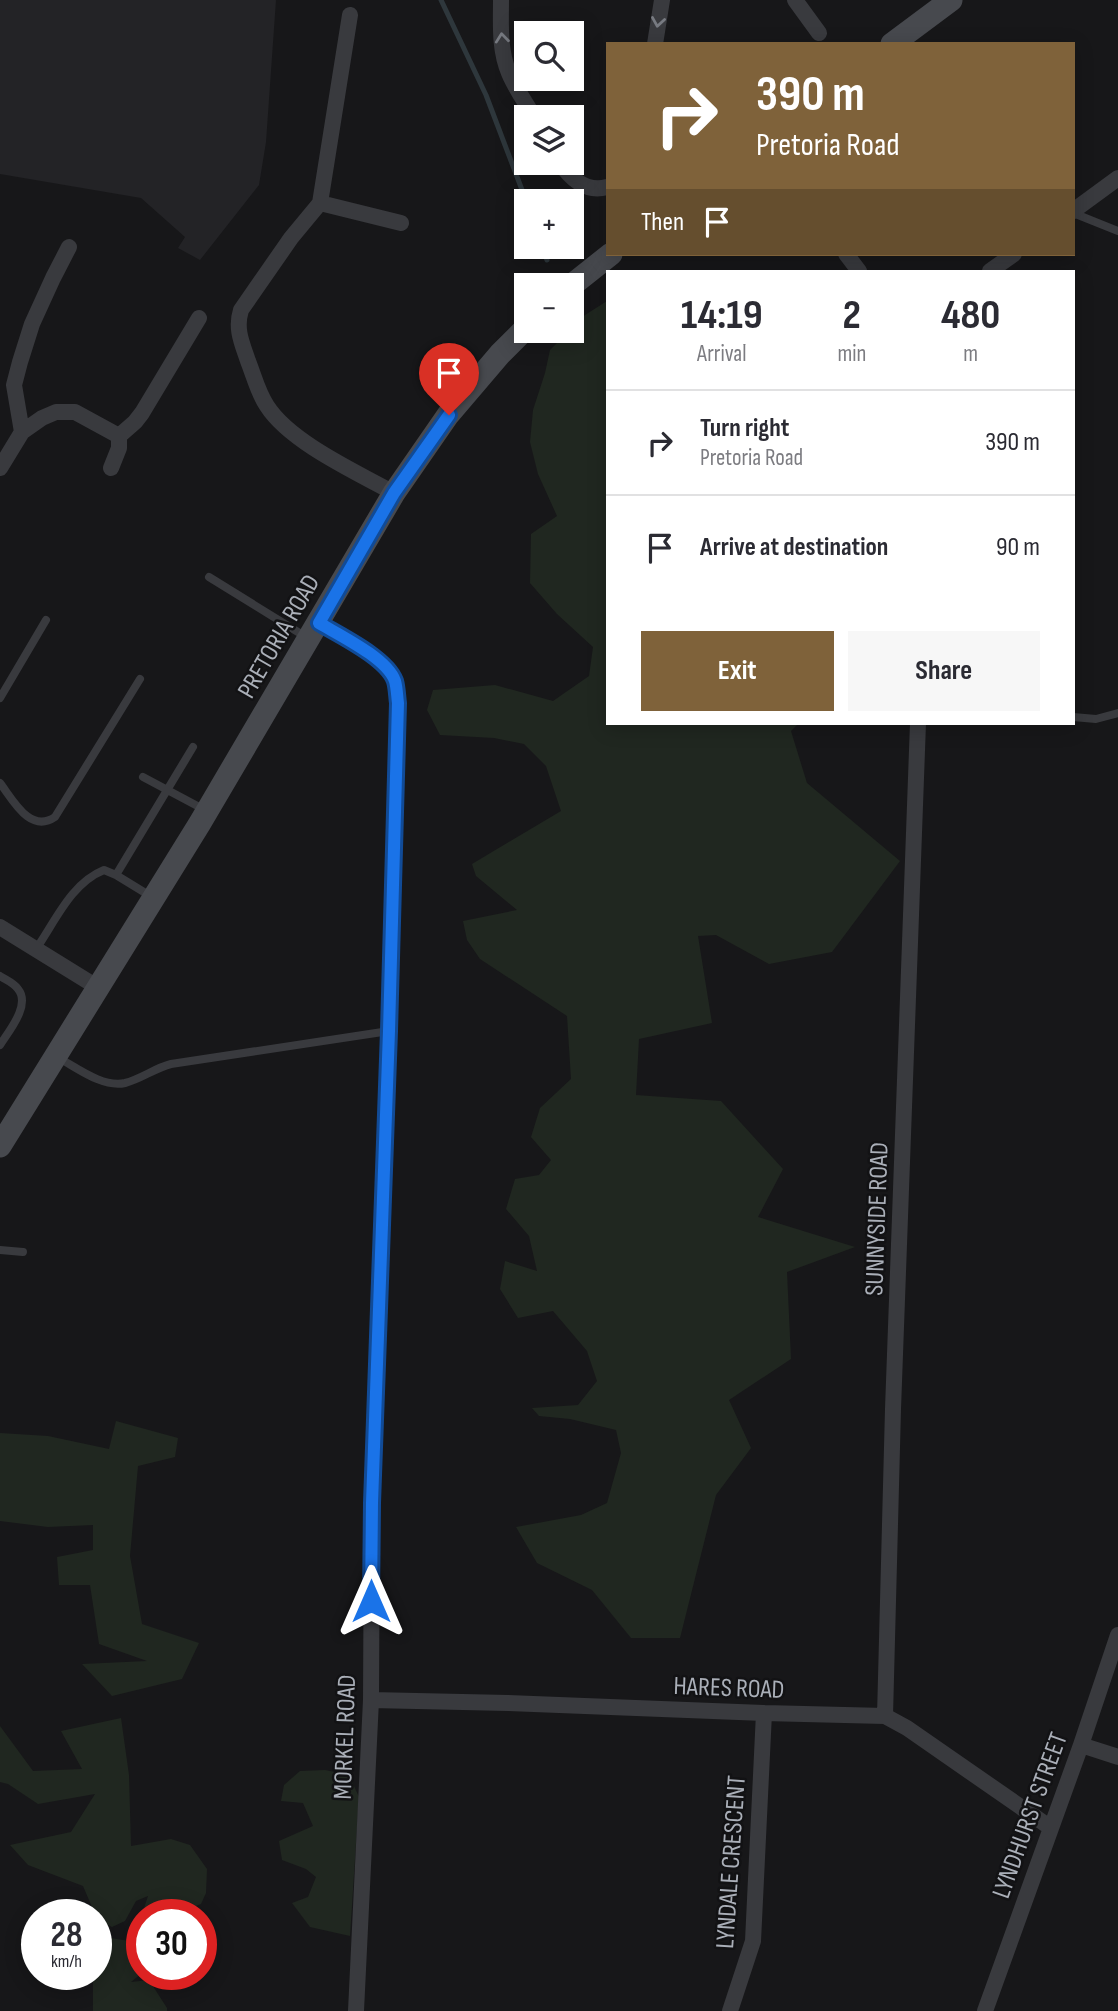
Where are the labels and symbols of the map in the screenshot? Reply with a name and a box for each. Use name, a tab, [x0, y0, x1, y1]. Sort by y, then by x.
one-way arrow	[651, 16, 666, 28]
one-way arrow	[495, 32, 510, 43]
pin	[419, 343, 479, 415]
street label: PRETORIA ROAD	[231, 569, 327, 704]
street label: SUNNYSIDE ROAD	[859, 1142, 896, 1296]
position arrow	[334, 1564, 408, 1638]
street label: HARES ROAD	[673, 1671, 785, 1706]
street label: MORKEL ROAD	[328, 1674, 363, 1800]
street label: LYNDHURST STREET	[986, 1728, 1075, 1903]
street label: LYNDALE CRESCENT	[710, 1774, 753, 1950]
speed limit sign: 30	[126, 1899, 217, 1990]

